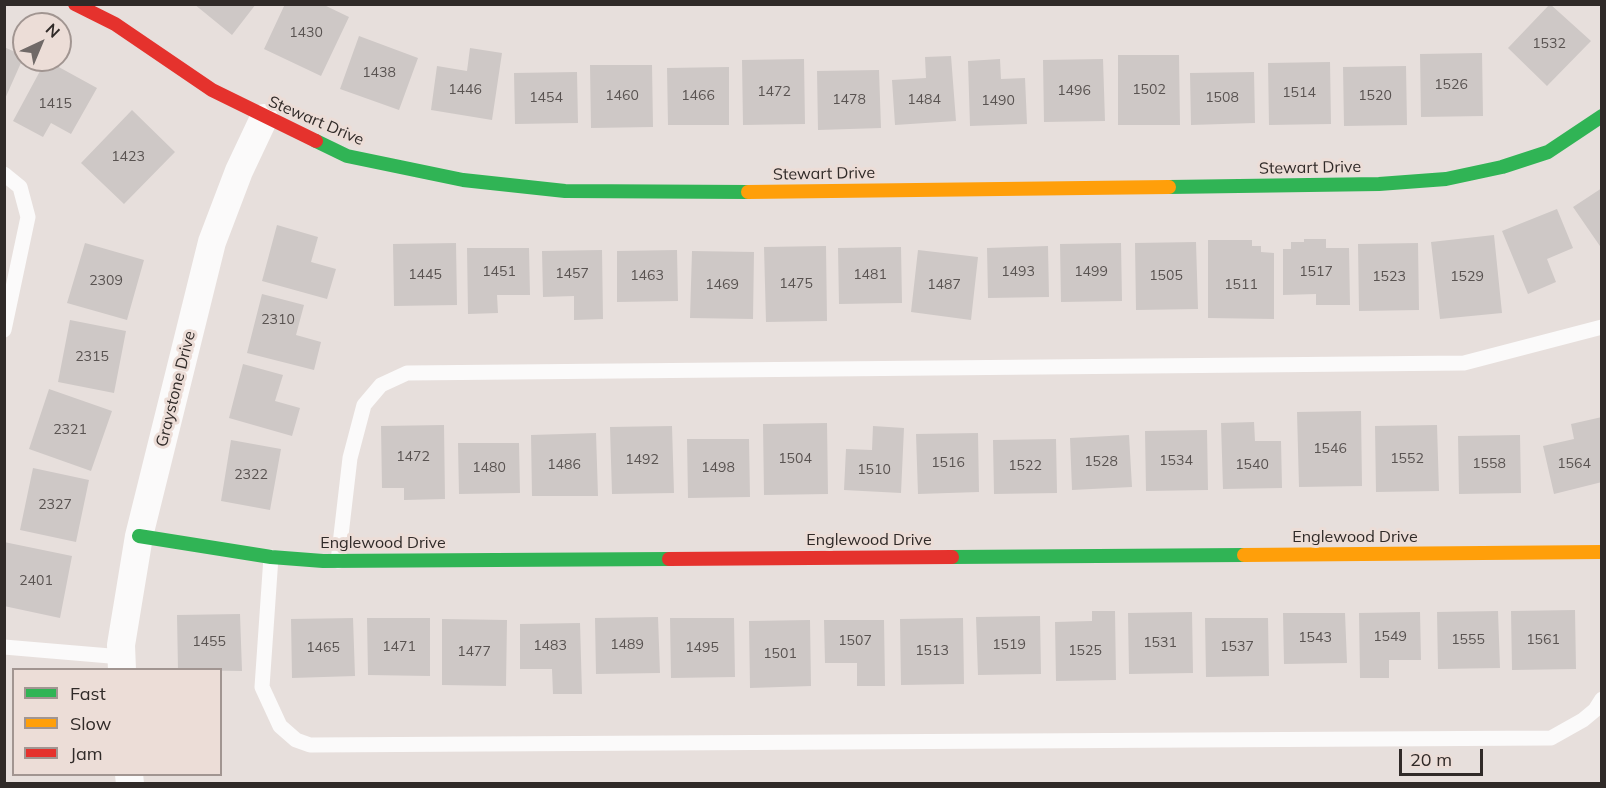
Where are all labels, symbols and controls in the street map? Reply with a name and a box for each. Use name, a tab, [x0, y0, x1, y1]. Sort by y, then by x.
north arrow	[12, 12, 72, 72]
text: N	[42, 19, 64, 42]
house number: 1430	[289, 25, 323, 41]
house number: 1532	[1532, 36, 1566, 52]
house number: 1438	[362, 65, 396, 81]
house number: 1526	[1434, 77, 1468, 93]
house number: 1446	[448, 82, 482, 98]
house number: 1502	[1132, 82, 1166, 98]
house number: 1496	[1057, 83, 1091, 99]
house number: 1472	[757, 84, 791, 100]
house number: 1514	[1282, 85, 1316, 101]
house number: 1460	[605, 88, 639, 104]
house number: 1466	[681, 88, 715, 104]
house number: 1520	[1358, 88, 1392, 104]
house number: 1454	[529, 90, 563, 106]
house number: 1508	[1205, 90, 1239, 106]
street label: Stewart Drive	[265, 92, 367, 150]
house number: 1478	[832, 92, 866, 108]
house number: 1484	[907, 92, 941, 108]
house number: 1490	[981, 93, 1015, 109]
house number: 1415	[38, 96, 72, 112]
house number: 1423	[111, 149, 145, 165]
street label: Stewart Drive	[1259, 158, 1361, 178]
street label: Stewart Drive	[773, 164, 875, 184]
house number: 1451	[482, 264, 516, 280]
house number: 1493	[1001, 264, 1035, 280]
house number: 1499	[1074, 264, 1108, 280]
house number: 1517	[1299, 264, 1333, 280]
house number: 1457	[555, 266, 589, 282]
house number: 1445	[408, 267, 442, 283]
house number: 1481	[853, 267, 887, 283]
house number: 1463	[630, 268, 664, 284]
house number: 1505	[1149, 268, 1183, 284]
house number: 1523	[1372, 269, 1406, 285]
house number: 1529	[1450, 269, 1484, 285]
house number: 2309	[89, 273, 123, 289]
house number: 1475	[779, 276, 813, 292]
house number: 1469	[705, 277, 739, 293]
house number: 1487	[927, 277, 961, 293]
house number: 1511	[1224, 277, 1258, 293]
house number: 2310	[261, 312, 295, 328]
street label: Graystone Drive	[152, 329, 200, 449]
house number: 2315	[75, 349, 109, 365]
house number: 2321	[53, 422, 87, 438]
house number: 1546	[1313, 441, 1347, 457]
house number: 1472	[396, 449, 430, 465]
house number: 1504	[778, 451, 812, 467]
house number: 1552	[1390, 451, 1424, 467]
house number: 1492	[625, 452, 659, 468]
house number: 1534	[1159, 453, 1193, 469]
house number: 1528	[1084, 454, 1118, 470]
house number: 1516	[931, 455, 965, 471]
house number: 1558	[1472, 456, 1506, 472]
house number: 1564	[1557, 456, 1591, 472]
house number: 1486	[547, 457, 581, 473]
house number: 1540	[1235, 457, 1269, 473]
house number: 1522	[1008, 458, 1042, 474]
house number: 1480	[472, 460, 506, 476]
house number: 1498	[701, 460, 735, 476]
house number: 1510	[857, 462, 891, 478]
house number: 2322	[234, 467, 268, 483]
house number: 2327	[38, 497, 72, 513]
street label: Englewood Drive	[1292, 527, 1418, 547]
street label: Englewood Drive	[806, 530, 932, 550]
street label: Englewood Drive	[320, 533, 446, 553]
house number: 2401	[19, 573, 53, 589]
house number: 1549	[1373, 629, 1407, 645]
house number: 1543	[1298, 630, 1332, 646]
house number: 1555	[1451, 632, 1485, 648]
house number: 1561	[1526, 632, 1560, 648]
house number: 1507	[838, 633, 872, 649]
house number: 1455	[192, 634, 226, 650]
house number: 1531	[1143, 635, 1177, 651]
house number: 1489	[610, 637, 644, 653]
house number: 1519	[992, 637, 1026, 653]
house number: 1483	[533, 638, 567, 654]
house number: 1471	[382, 639, 416, 655]
house number: 1537	[1220, 639, 1254, 655]
house number: 1465	[306, 640, 340, 656]
house number: 1495	[685, 640, 719, 656]
house number: 1513	[915, 643, 949, 659]
house number: 1525	[1068, 643, 1102, 659]
house number: 1477	[457, 644, 491, 660]
house number: 1501	[763, 646, 797, 662]
legend	[12, 668, 222, 776]
text: Fast	[70, 682, 106, 705]
text: Slow	[70, 712, 111, 735]
scale bar	[1402, 737, 1486, 775]
text: Jam	[70, 742, 103, 765]
text: 20 m	[1410, 748, 1452, 771]

